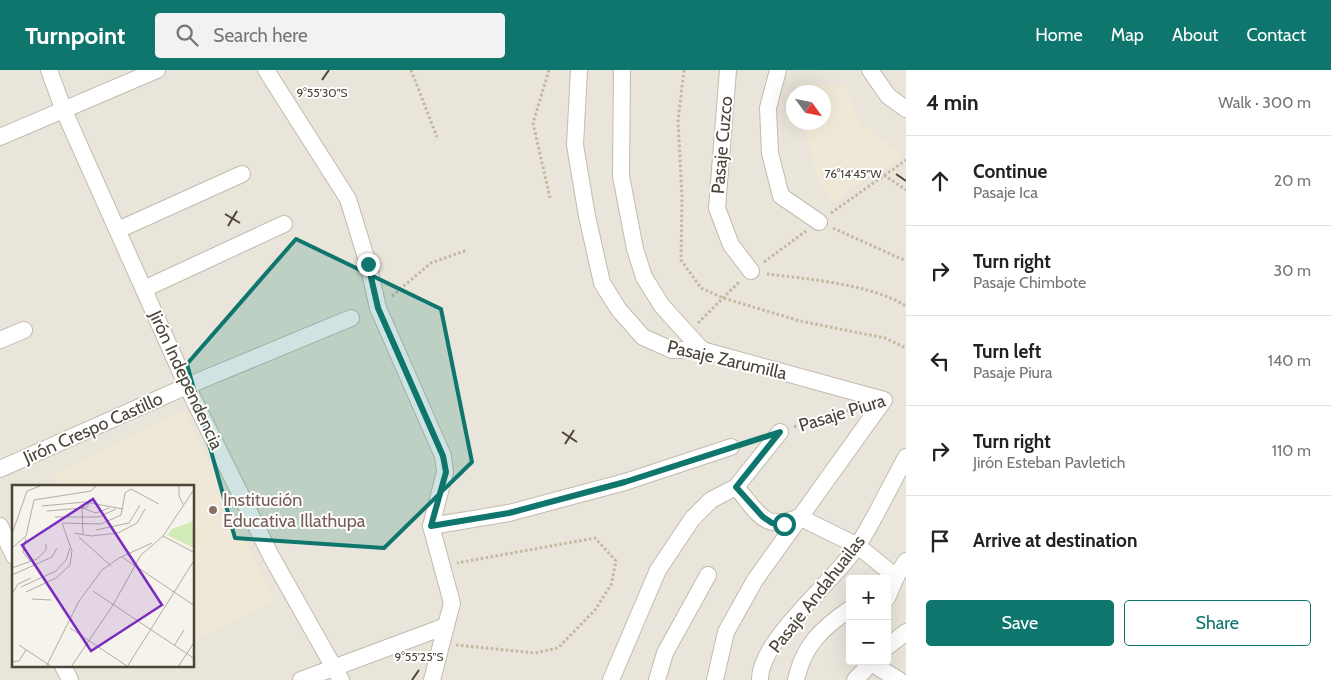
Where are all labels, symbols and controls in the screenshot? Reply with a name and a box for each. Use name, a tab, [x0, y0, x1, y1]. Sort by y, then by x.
search box	[155, 13, 505, 58]
text: Turnpoint	[25, 21, 125, 50]
icon: search	[173, 21, 201, 49]
text: Search here	[213, 24, 308, 47]
text: Home	[1035, 24, 1083, 46]
text: Map	[1111, 24, 1144, 46]
text: About	[1172, 24, 1218, 46]
text: Contact	[1246, 24, 1306, 46]
text: 9°55'30"S	[296, 85, 348, 100]
north arrow	[786, 85, 831, 130]
text: 4 min	[926, 90, 979, 115]
text: Walk · 300 m	[1218, 93, 1311, 112]
street label: Pasaje Cuzco	[707, 95, 737, 195]
text: Continue	[973, 160, 1047, 183]
text: 76°14'45"W	[824, 166, 882, 181]
icon: ahead	[926, 167, 954, 195]
text: 20 m	[1274, 171, 1311, 190]
text: Pasaje Ica	[973, 183, 1038, 202]
text: Turn right	[973, 250, 1051, 273]
route end	[357, 253, 380, 276]
icon: right	[926, 257, 954, 285]
text: 30 m	[1274, 261, 1311, 280]
text: Pasaje Chimbote	[973, 273, 1086, 292]
street label: Jirón Independencia	[144, 306, 228, 453]
street label: Pasaje Zarumilla	[665, 336, 789, 385]
text: Turn left	[973, 340, 1041, 363]
icon: left	[926, 347, 954, 375]
text: 140 m	[1268, 351, 1311, 370]
text: Pasaje Piura	[973, 363, 1053, 382]
street label: Jirón Crespo Castillo	[19, 387, 166, 469]
street label: Pasaje Piura	[796, 389, 888, 437]
text: Turn right	[973, 430, 1051, 453]
icon: right	[926, 437, 954, 465]
text: 110 m	[1272, 441, 1311, 460]
text: Jirón Esteban Pavletich	[973, 453, 1125, 472]
inset map	[12, 485, 195, 668]
place label: Institución Educativa Illathupa	[223, 489, 366, 532]
marker: Institución Educativa Illathupa	[207, 504, 219, 516]
route start	[773, 513, 796, 536]
icon: arrive	[926, 527, 954, 555]
text: Arrive at destination	[973, 529, 1137, 552]
street label: Pasaje Andahuailas	[764, 531, 870, 657]
map controls	[846, 575, 891, 665]
button: +	[846, 575, 891, 620]
button: Save	[926, 600, 1114, 646]
button: Share	[1124, 600, 1311, 646]
button: −	[846, 620, 891, 665]
text: 9°55'25"S	[394, 649, 444, 664]

